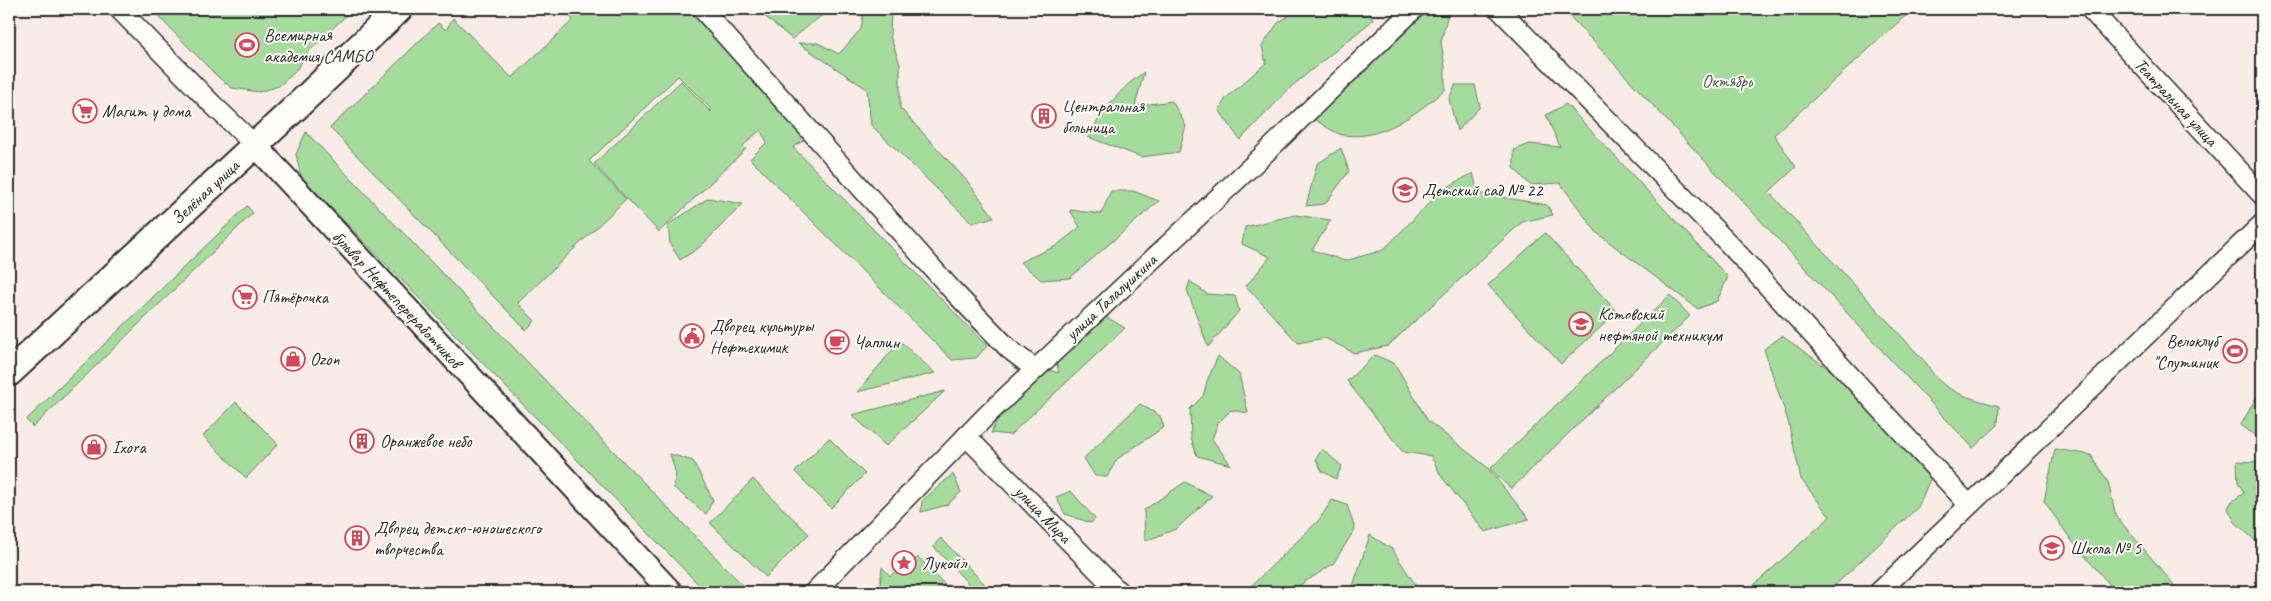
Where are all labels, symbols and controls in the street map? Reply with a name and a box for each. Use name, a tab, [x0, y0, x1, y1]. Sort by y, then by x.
place label: Всемирная академия САМБО	[264, 24, 374, 67]
sports icon: Всемирная академия САМБО	[234, 32, 260, 58]
street label: Театральная улица	[2130, 53, 2224, 152]
park label: Октябрь	[1702, 70, 1753, 92]
place label: Центральная больница	[1062, 95, 1146, 138]
supermarket icon: Магит у дома	[72, 98, 98, 124]
place label: Магит у дома	[102, 100, 192, 122]
building icon: Центральная больница	[1031, 103, 1057, 129]
street label: Зелёная улица	[166, 154, 245, 229]
school or university icon: Детский сад № 22	[1392, 177, 1418, 203]
place label: Детский сад № 22	[1422, 179, 1544, 201]
street label: бульвар Нефтепереработчиков	[328, 226, 469, 375]
street label: улица Талалушкина	[1060, 248, 1163, 346]
supermarket icon: Пятёрочка	[232, 284, 258, 310]
place label: Пятёрочка	[262, 286, 330, 308]
place label: Кстовский нефтяной техникум	[1598, 303, 1723, 346]
school or university icon: Кстовский нефтяной техникум	[1568, 311, 1594, 337]
place label: Дворец культуры Нефтехимик	[710, 315, 815, 358]
public building icon: Дворец культуры Нефтехимик	[679, 323, 705, 349]
cafe icon: Чаплин	[824, 329, 850, 355]
place label: Велоклуб "Спутиник	[2153, 330, 2222, 373]
place label: Чаплин	[854, 331, 901, 353]
sports icon: Велоклуб "Спутиник	[2222, 338, 2248, 364]
shop icon: Ozon	[280, 346, 306, 372]
place label: Ozon	[310, 348, 340, 370]
building icon: Оранжевое небо	[349, 428, 375, 454]
place label: Оранжевое небо	[380, 430, 473, 452]
shop icon: Ixora	[81, 434, 107, 460]
place label: Ixora	[112, 436, 147, 458]
street label: улица Мира	[1009, 480, 1077, 549]
place label: Дворец детско-юношеского творчества	[374, 517, 543, 560]
building icon: Дворец детско-юношеского творчества	[344, 525, 370, 551]
school or university icon: Школа № 5	[2039, 535, 2065, 561]
place label: Школа № 5	[2070, 537, 2142, 559]
place icon: Лукойл	[891, 550, 917, 576]
place label: Лукойл	[922, 552, 968, 574]

